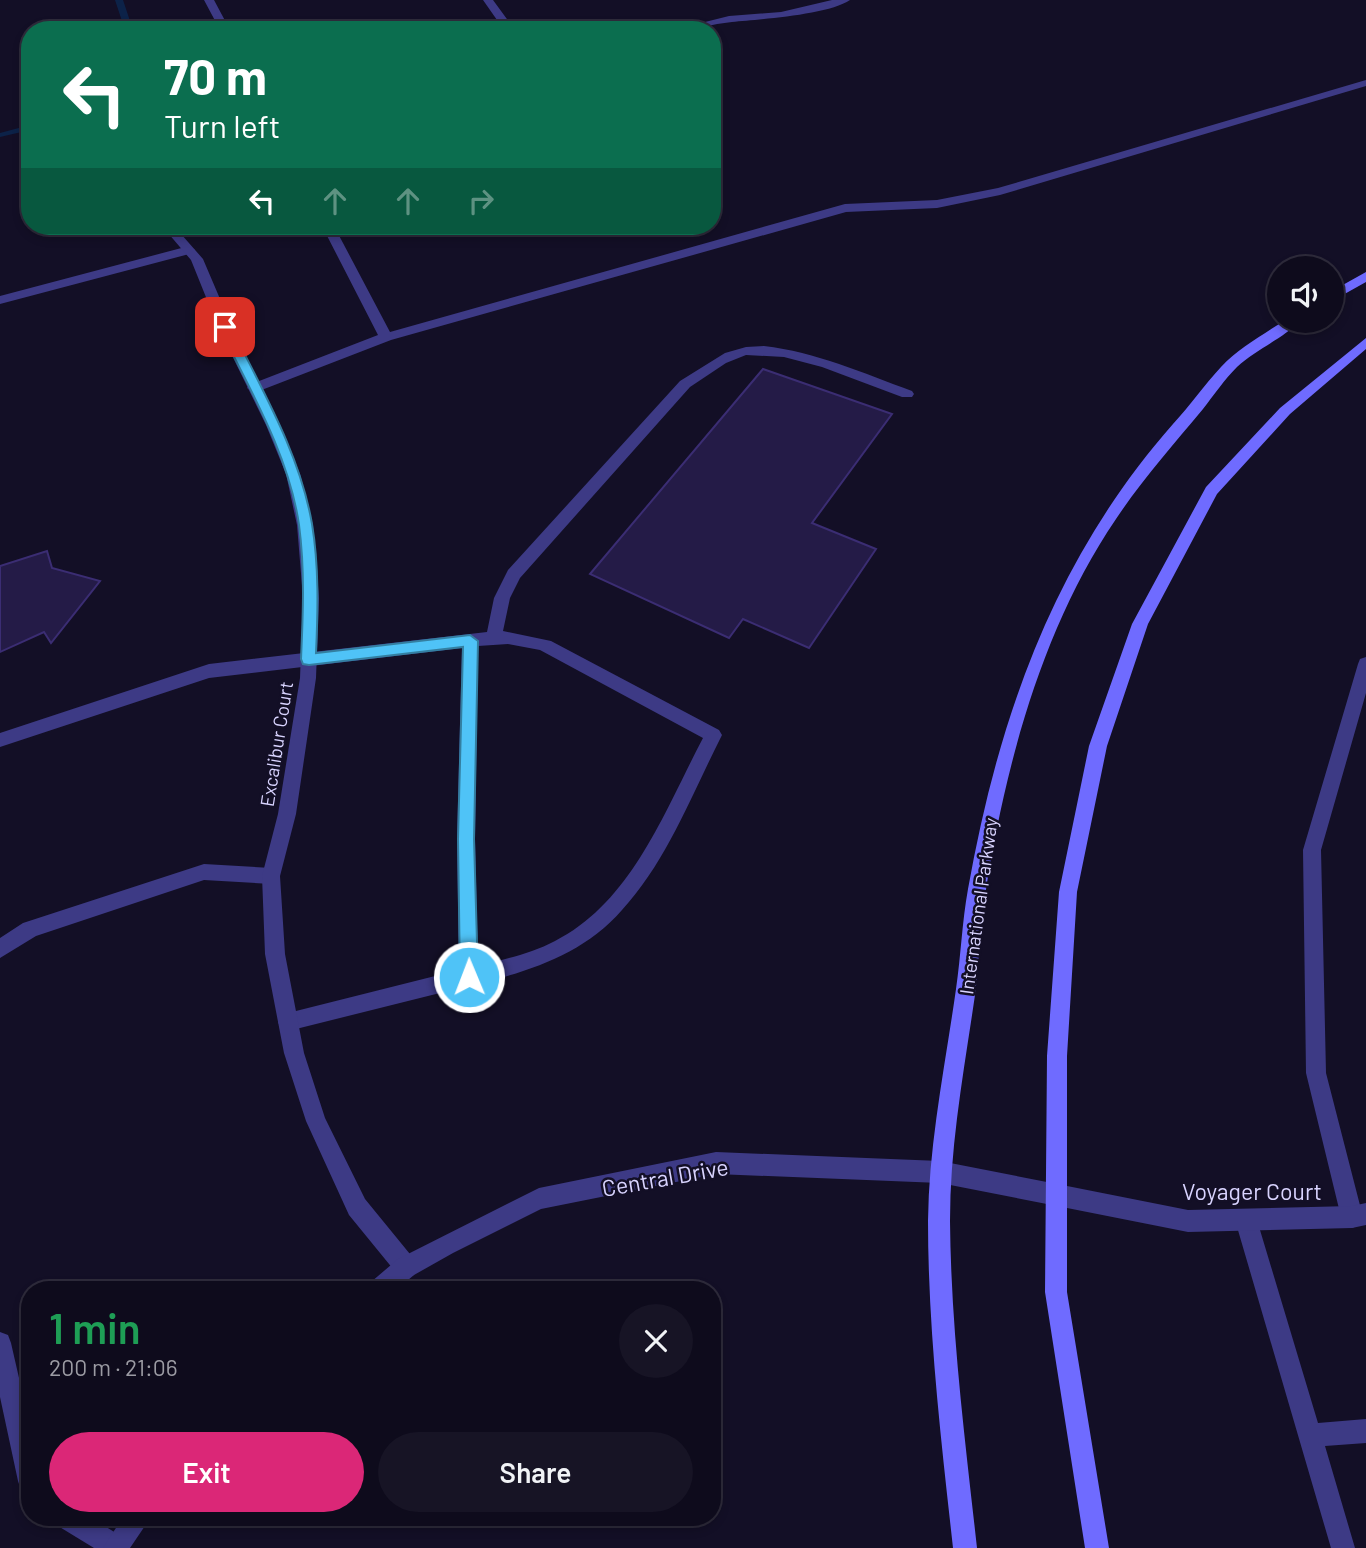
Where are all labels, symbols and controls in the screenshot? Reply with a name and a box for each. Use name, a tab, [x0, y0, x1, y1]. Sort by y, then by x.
text: 70 m	[164, 46, 267, 105]
icon: left	[49, 49, 140, 140]
text: Turn left	[164, 106, 281, 144]
icon: left	[243, 182, 281, 220]
icon: ahead	[316, 182, 354, 220]
icon: ahead	[389, 182, 427, 220]
icon: right	[462, 182, 500, 220]
map controls	[1267, 256, 1344, 333]
button: sound	[1267, 256, 1344, 333]
pin	[195, 297, 255, 357]
icon: arrive	[206, 308, 244, 346]
street label: Excalibur Court	[255, 680, 297, 808]
street label: International Parkway	[954, 816, 1002, 996]
position arrow	[432, 940, 506, 1014]
street label: Central Drive	[599, 1152, 731, 1202]
street label: Voyager Court	[1182, 1177, 1322, 1205]
text: 1 min	[49, 1302, 141, 1352]
button: close	[619, 1304, 693, 1378]
text: 200 m · 21:06	[49, 1353, 178, 1381]
button: Exit	[49, 1432, 364, 1512]
button: Share	[378, 1432, 693, 1512]

